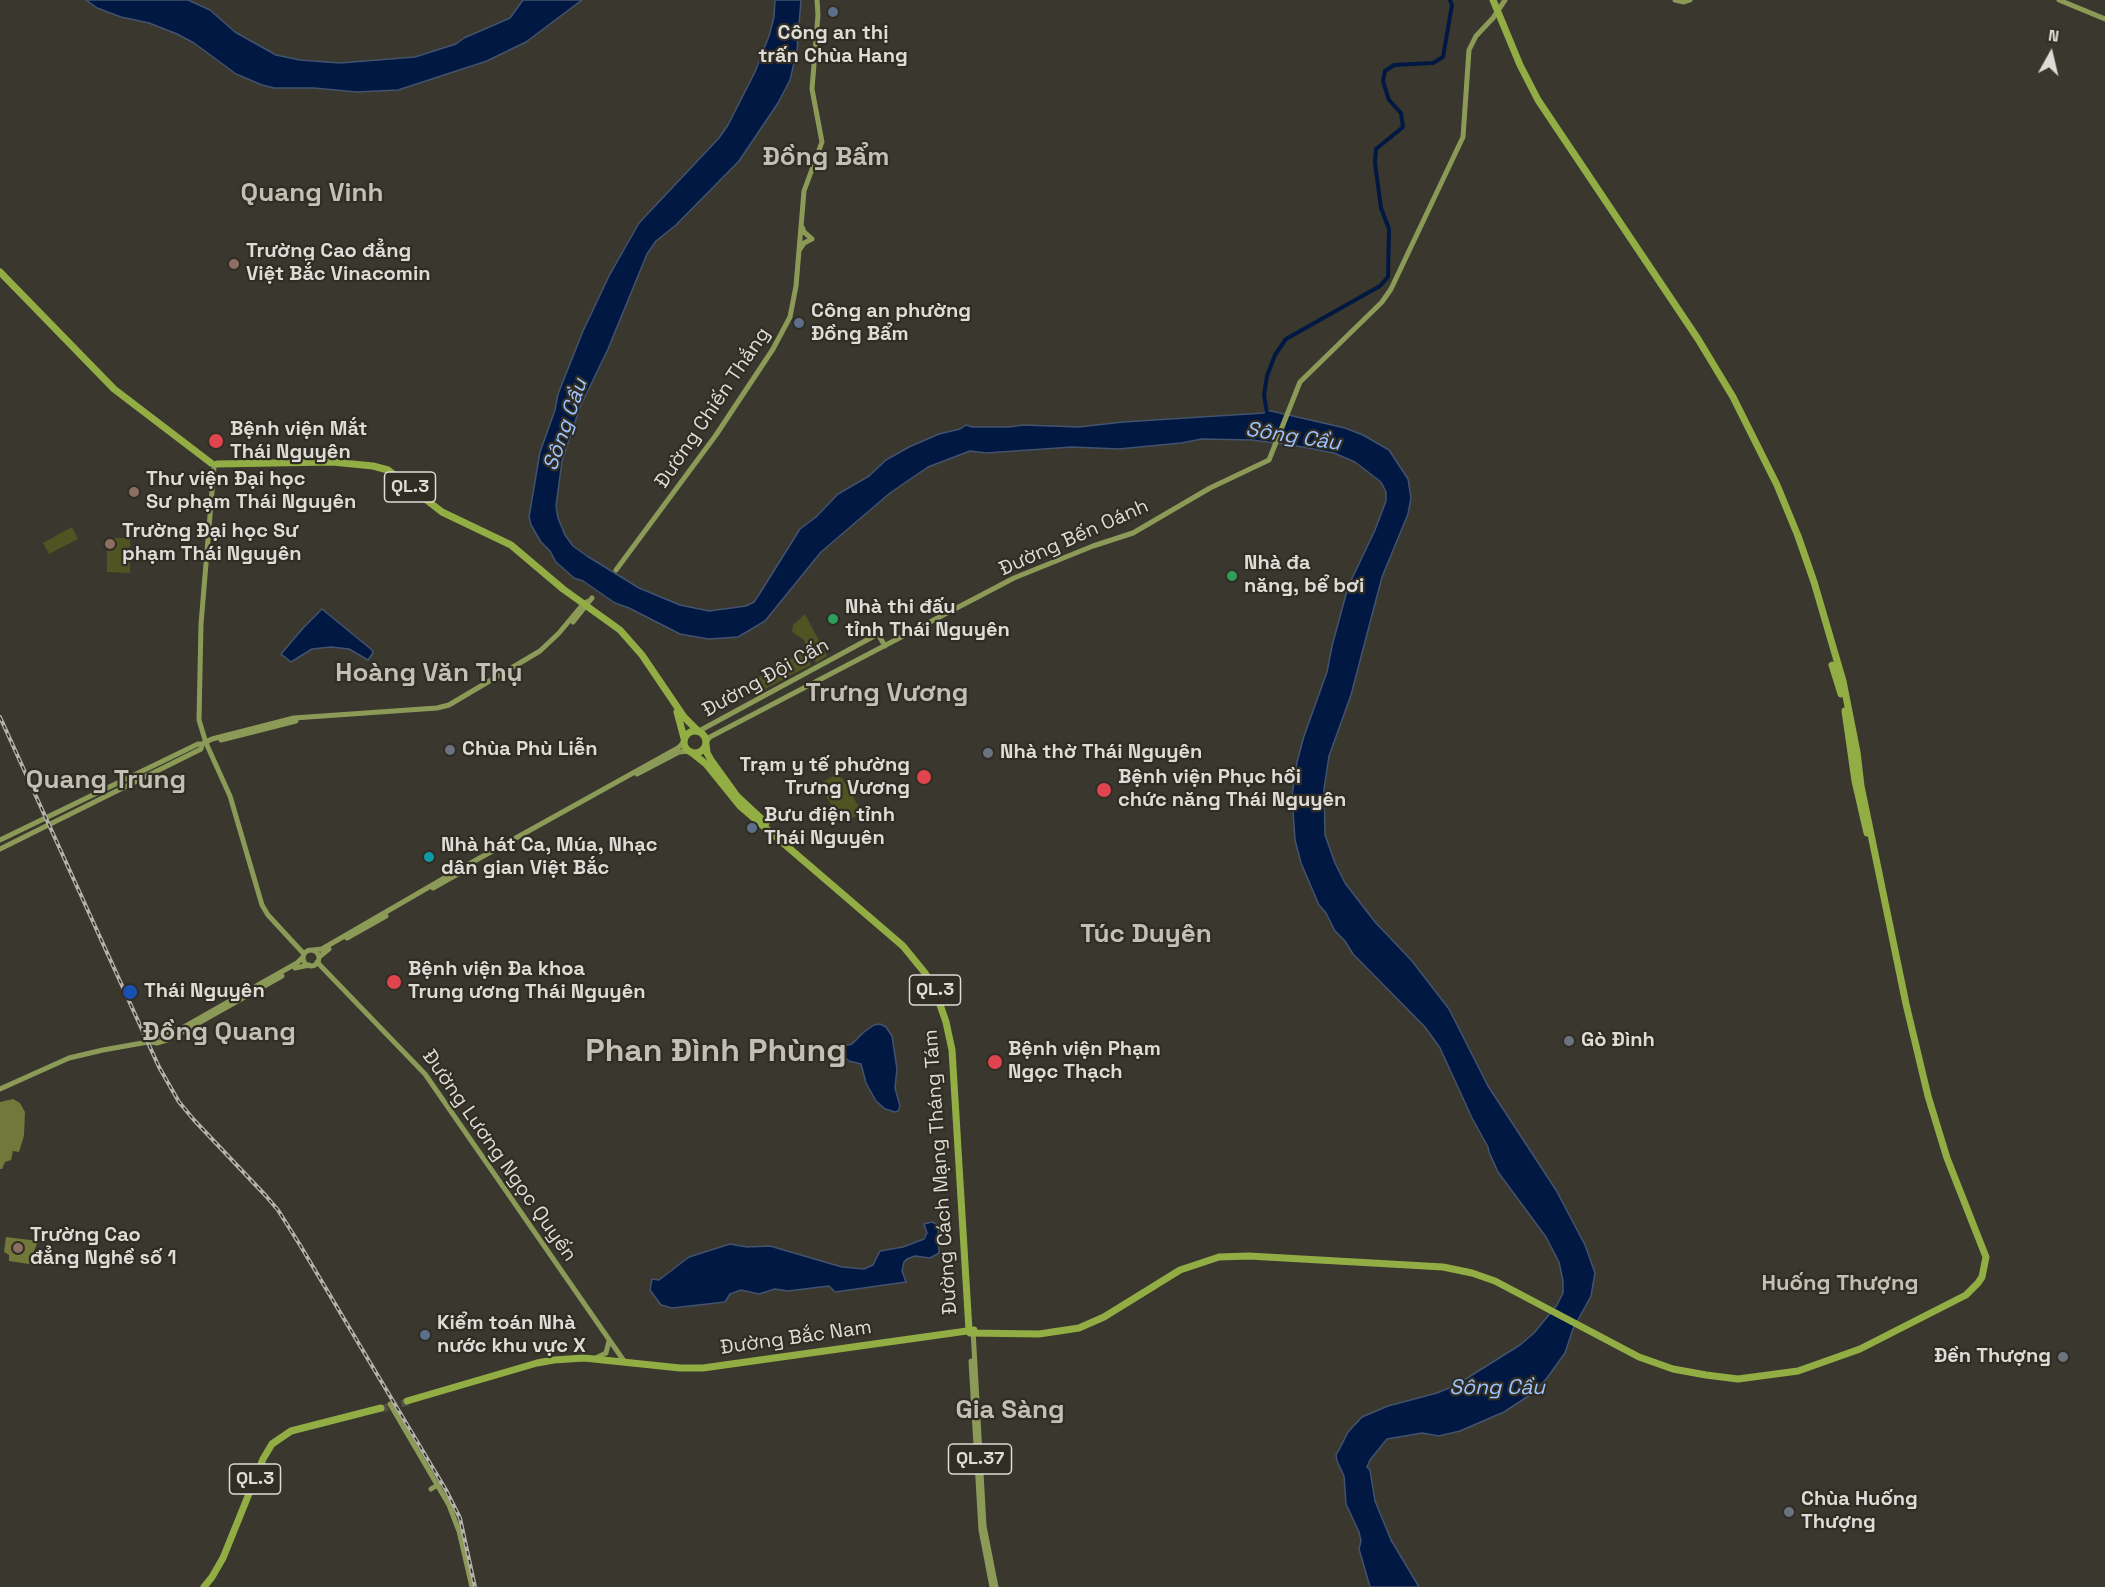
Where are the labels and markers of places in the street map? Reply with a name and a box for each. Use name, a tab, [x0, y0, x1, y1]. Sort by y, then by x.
marker: Công an thị trấn Chùa Hang	[826, 5, 840, 19]
place label: Công an thị trấn Chùa Hang	[758, 22, 908, 69]
place label: Trường Cao đẳng Việt Bắc Vinacomin	[246, 240, 431, 287]
marker: Trường Cao đẳng Việt Bắc Vinacomin	[227, 257, 241, 271]
place label: Công an phường Đồng Bẩm	[811, 300, 971, 347]
marker: Công an phường Đồng Bẩm	[792, 316, 806, 330]
place label: Bệnh viện Mắt Thái Nguyên	[230, 418, 367, 465]
marker: Bệnh viện Mắt Thái Nguyên	[207, 432, 225, 450]
place label: Thư viện Đại học Sư phạm Thái Nguyên	[146, 468, 356, 515]
marker: Thư viện Đại học Sư phạm Thái Nguyên	[127, 485, 141, 499]
place label: Trường Đại học Sư phạm Thái Nguyên	[122, 520, 301, 567]
marker: Trường Đại học Sư phạm Thái Nguyên	[103, 537, 117, 551]
place label: Nhà đa năng, bể bơi	[1244, 552, 1364, 599]
marker: Nhà đa năng, bể bơi	[1225, 569, 1239, 583]
place label: Nhà thi đấu tỉnh Thái Nguyên	[845, 596, 1010, 643]
marker: Nhà thi đấu tỉnh Thái Nguyên	[826, 612, 840, 626]
place label: Chùa Phù Liễn	[462, 738, 598, 762]
place label: Nhà thờ Thái Nguyên	[1000, 741, 1202, 765]
marker: Chùa Phù Liễn	[443, 743, 457, 757]
marker: Nhà thờ Thái Nguyên	[981, 746, 995, 760]
place label: Trạm y tế phường Trưng Vương	[740, 754, 910, 801]
place label: Bệnh viện Phục hồi chức năng Thái Nguyên	[1118, 766, 1346, 813]
marker: Trạm y tế phường Trưng Vương	[915, 768, 933, 786]
marker: Bệnh viện Phục hồi chức năng Thái Nguyên	[1095, 781, 1113, 799]
place label: Bưu điện tỉnh Thái Nguyên	[764, 804, 895, 851]
marker: Bưu điện tỉnh Thái Nguyên	[745, 821, 759, 835]
place label: Nhà hát Ca, Múa, Nhạc dân gian Việt Bắc	[441, 834, 657, 881]
marker: Nhà hát Ca, Múa, Nhạc dân gian Việt Bắc	[422, 850, 436, 864]
place label: Bệnh viện Đa khoa Trung ương Thái Nguyên	[408, 958, 645, 1005]
marker: Bệnh viện Đa khoa Trung ương Thái Nguyên	[385, 973, 403, 991]
place label: Thái Nguyên	[144, 980, 265, 1004]
marker: Thái Nguyên	[121, 983, 139, 1001]
place label: Gò Đình	[1581, 1029, 1655, 1053]
marker: Gò Đình	[1562, 1034, 1576, 1048]
place label: Bệnh viện Phạm Ngọc Thạch	[1008, 1038, 1161, 1085]
marker: Bệnh viện Phạm Ngọc Thạch	[986, 1053, 1004, 1071]
place label: Trường Cao đẳng Nghề số 1	[30, 1224, 176, 1271]
marker: Trường Cao đẳng Nghề số 1	[11, 1241, 25, 1255]
place label: Kiểm toán Nhà nước khu vực X	[437, 1312, 586, 1359]
marker: Kiểm toán Nhà nước khu vực X	[418, 1328, 432, 1342]
place label: Đền Thượng	[1934, 1345, 2051, 1369]
marker: Đền Thượng	[2056, 1350, 2070, 1364]
place label: Chùa Huống Thượng	[1801, 1488, 1918, 1535]
marker: Chùa Huống Thượng	[1782, 1505, 1796, 1519]

